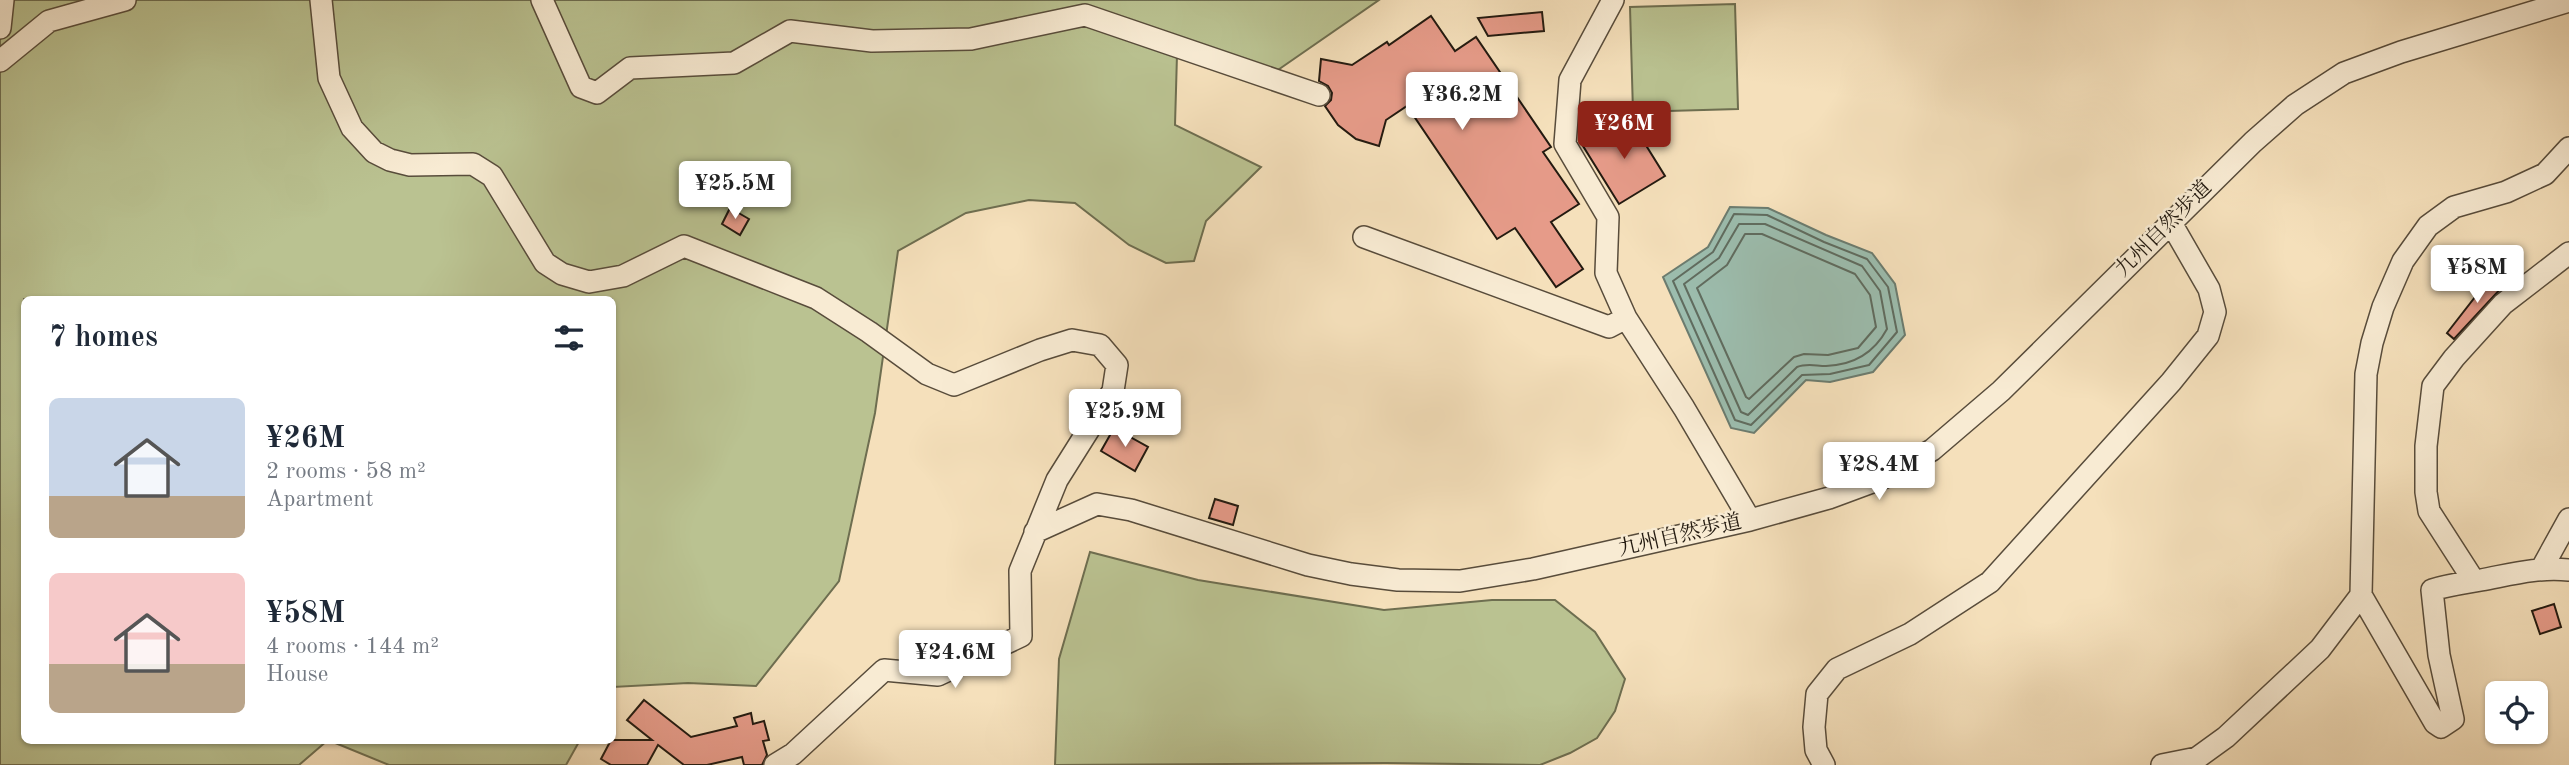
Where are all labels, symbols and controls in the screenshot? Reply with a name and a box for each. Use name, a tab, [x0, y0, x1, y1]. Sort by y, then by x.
pin: ¥36.2M	[1405, 72, 1519, 132]
text: ¥36.2M	[1422, 83, 1502, 106]
pin: ¥26M	[1583, 102, 1665, 161]
text: ¥26M	[1594, 112, 1654, 135]
pin: ¥25.5M	[678, 162, 792, 221]
text: ¥25.5M	[695, 172, 775, 195]
street label: 九州自然歩道	[2111, 176, 2216, 281]
pin: ¥58M	[2436, 246, 2518, 305]
text: ¥58M	[2447, 256, 2507, 279]
icon: filters	[550, 319, 588, 357]
text: 7 homes	[49, 323, 158, 353]
pin: ¥25.9M	[1068, 390, 1182, 449]
text: ¥25.9M	[1085, 400, 1165, 423]
text: ¥26M	[266, 424, 345, 454]
icon: home	[105, 426, 189, 510]
pin: ¥28.4M	[1822, 442, 1936, 502]
text: ¥28.4M	[1839, 453, 1919, 476]
text: 2 rooms · 58 m²	[266, 460, 426, 483]
text: Apartment	[266, 488, 374, 511]
street label: 九州自然歩道	[1616, 510, 1744, 560]
text: ¥58M	[266, 599, 345, 629]
icon: home	[105, 601, 189, 685]
pin: ¥24.6M	[898, 630, 1012, 690]
text: 4 rooms · 144 m²	[266, 635, 439, 658]
text: ¥24.6M	[915, 641, 995, 664]
text: House	[266, 663, 328, 686]
map controls	[2485, 681, 2548, 744]
button: locate	[2485, 681, 2548, 744]

